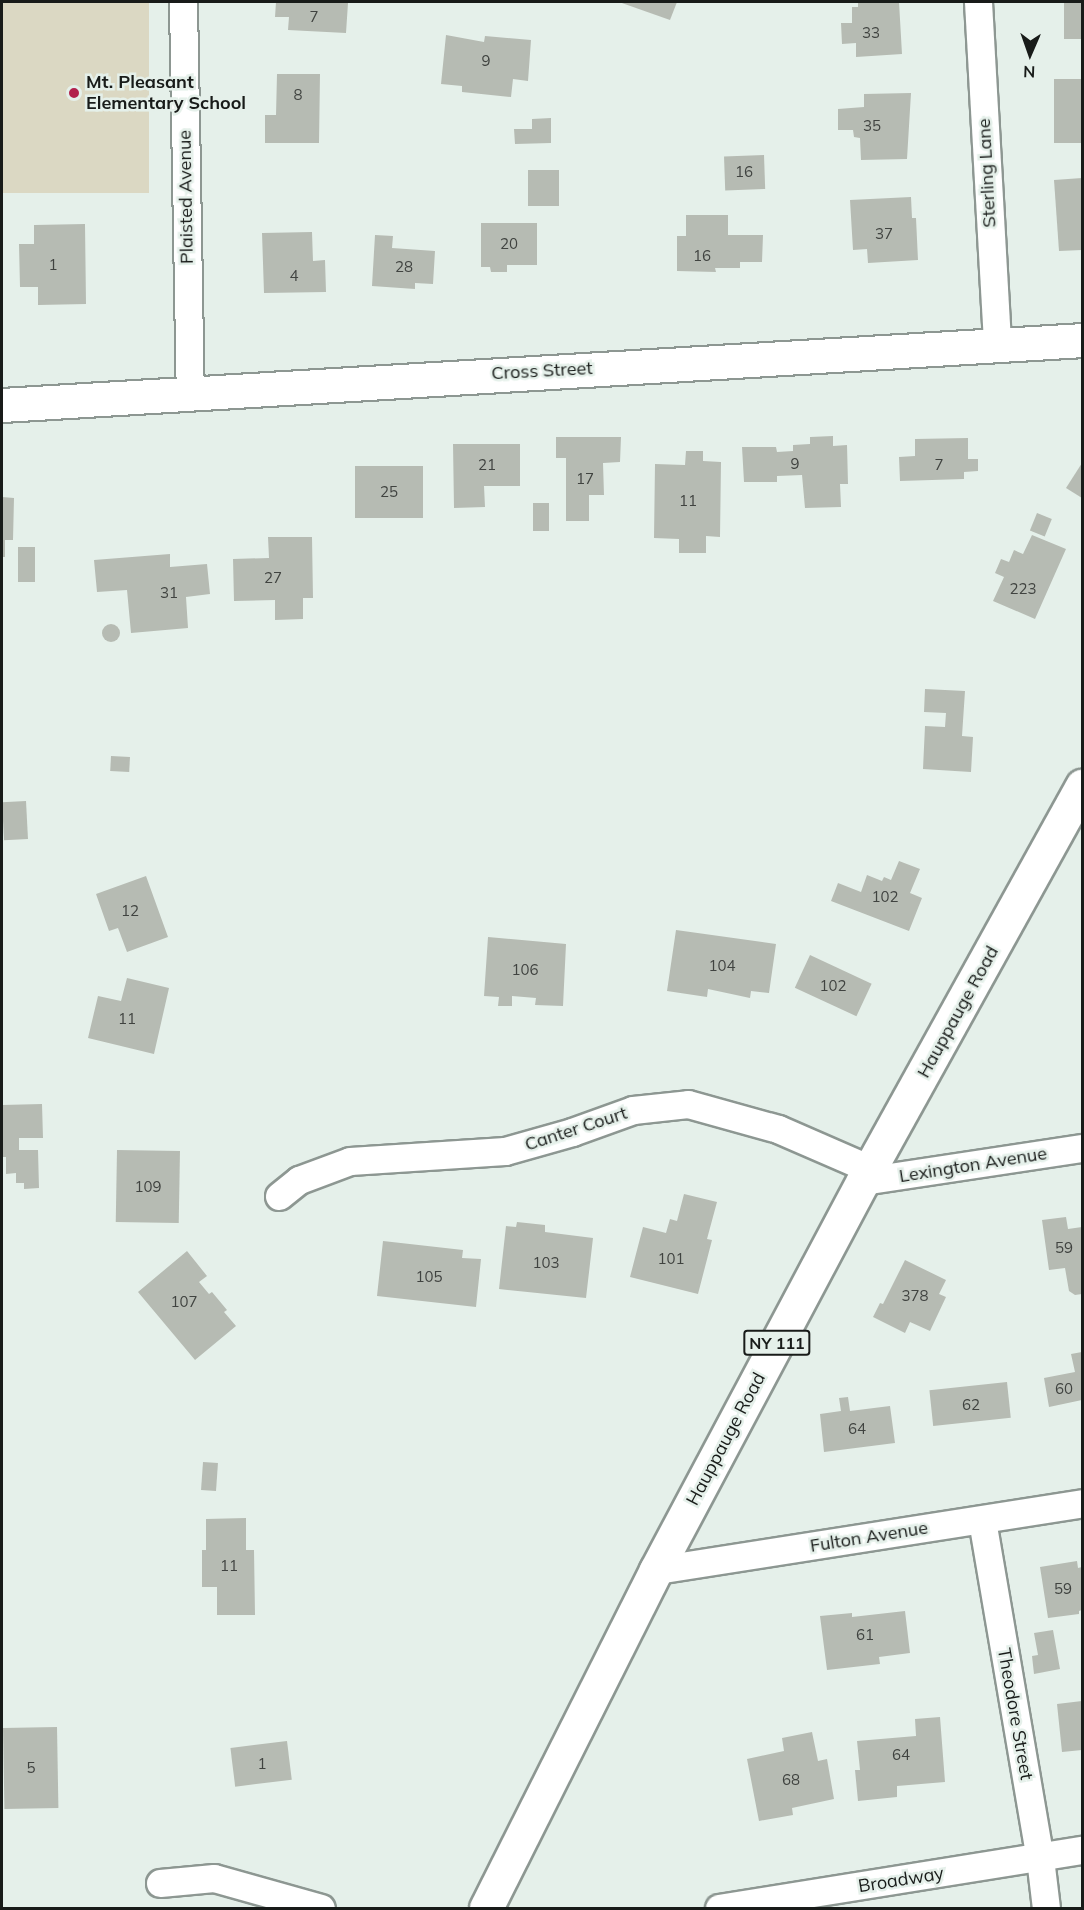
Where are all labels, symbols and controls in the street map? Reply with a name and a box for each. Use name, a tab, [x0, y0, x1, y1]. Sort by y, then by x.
house number: 7	[310, 8, 318, 26]
house number: 33	[862, 24, 880, 42]
north arrow	[1000, 24, 1060, 84]
house number: 9	[482, 52, 490, 70]
text: N	[1023, 62, 1036, 82]
place label: Mt. Pleasant Elementary School	[86, 72, 246, 115]
marker: Mt. Pleasant Elementary School	[67, 86, 81, 100]
house number: 8	[294, 86, 302, 104]
house number: 35	[863, 117, 881, 135]
street label: Sterling Lane	[973, 118, 1001, 228]
street label: Plaisted Avenue	[174, 130, 198, 264]
house number: 16	[735, 163, 753, 181]
house number: 37	[875, 225, 893, 243]
house number: 20	[500, 235, 518, 253]
house number: 16	[693, 247, 711, 265]
house number: 1	[49, 256, 57, 274]
house number: 28	[395, 258, 413, 276]
house number: 4	[290, 267, 298, 285]
street label: Cross Street	[491, 358, 593, 384]
house number: 9	[791, 455, 799, 473]
house number: 21	[478, 456, 496, 474]
house number: 7	[935, 456, 943, 474]
house number: 17	[576, 470, 594, 488]
house number: 25	[380, 483, 398, 501]
house number: 11	[679, 492, 697, 510]
house number: 27	[264, 569, 282, 587]
house number: 223	[1010, 580, 1036, 598]
house number: 31	[160, 584, 178, 602]
house number: 102	[872, 888, 898, 906]
house number: 12	[121, 902, 139, 920]
street label: Hauppauge Road	[913, 942, 1003, 1082]
house number: 104	[709, 957, 735, 975]
house number: 106	[512, 961, 538, 979]
house number: 102	[820, 977, 846, 995]
house number: 11	[118, 1010, 136, 1028]
street label: Canter Court	[522, 1102, 630, 1156]
street label: Lexington Avenue	[898, 1143, 1048, 1187]
house number: 109	[135, 1178, 161, 1196]
house number: 59	[1055, 1239, 1073, 1257]
house number: 101	[658, 1250, 684, 1268]
house number: 103	[533, 1254, 559, 1272]
house number: 105	[416, 1268, 442, 1286]
house number: 378	[902, 1287, 928, 1305]
house number: 107	[171, 1293, 197, 1311]
road number: NY 111	[742, 1330, 812, 1356]
street label: Hauppauge Road	[682, 1369, 770, 1509]
house number: 60	[1055, 1380, 1073, 1398]
house number: 62	[962, 1396, 980, 1414]
house number: 64	[848, 1420, 866, 1438]
street label: Fulton Avenue	[809, 1517, 929, 1557]
house number: 11	[220, 1557, 238, 1575]
house number: 59	[1054, 1580, 1072, 1598]
house number: 61	[856, 1626, 874, 1644]
street label: Theodore Street	[993, 1647, 1037, 1781]
house number: 64	[892, 1746, 910, 1764]
house number: 1	[258, 1755, 266, 1773]
house number: 5	[27, 1759, 35, 1777]
house number: 68	[782, 1771, 800, 1789]
street label: Broadway	[857, 1863, 945, 1897]

